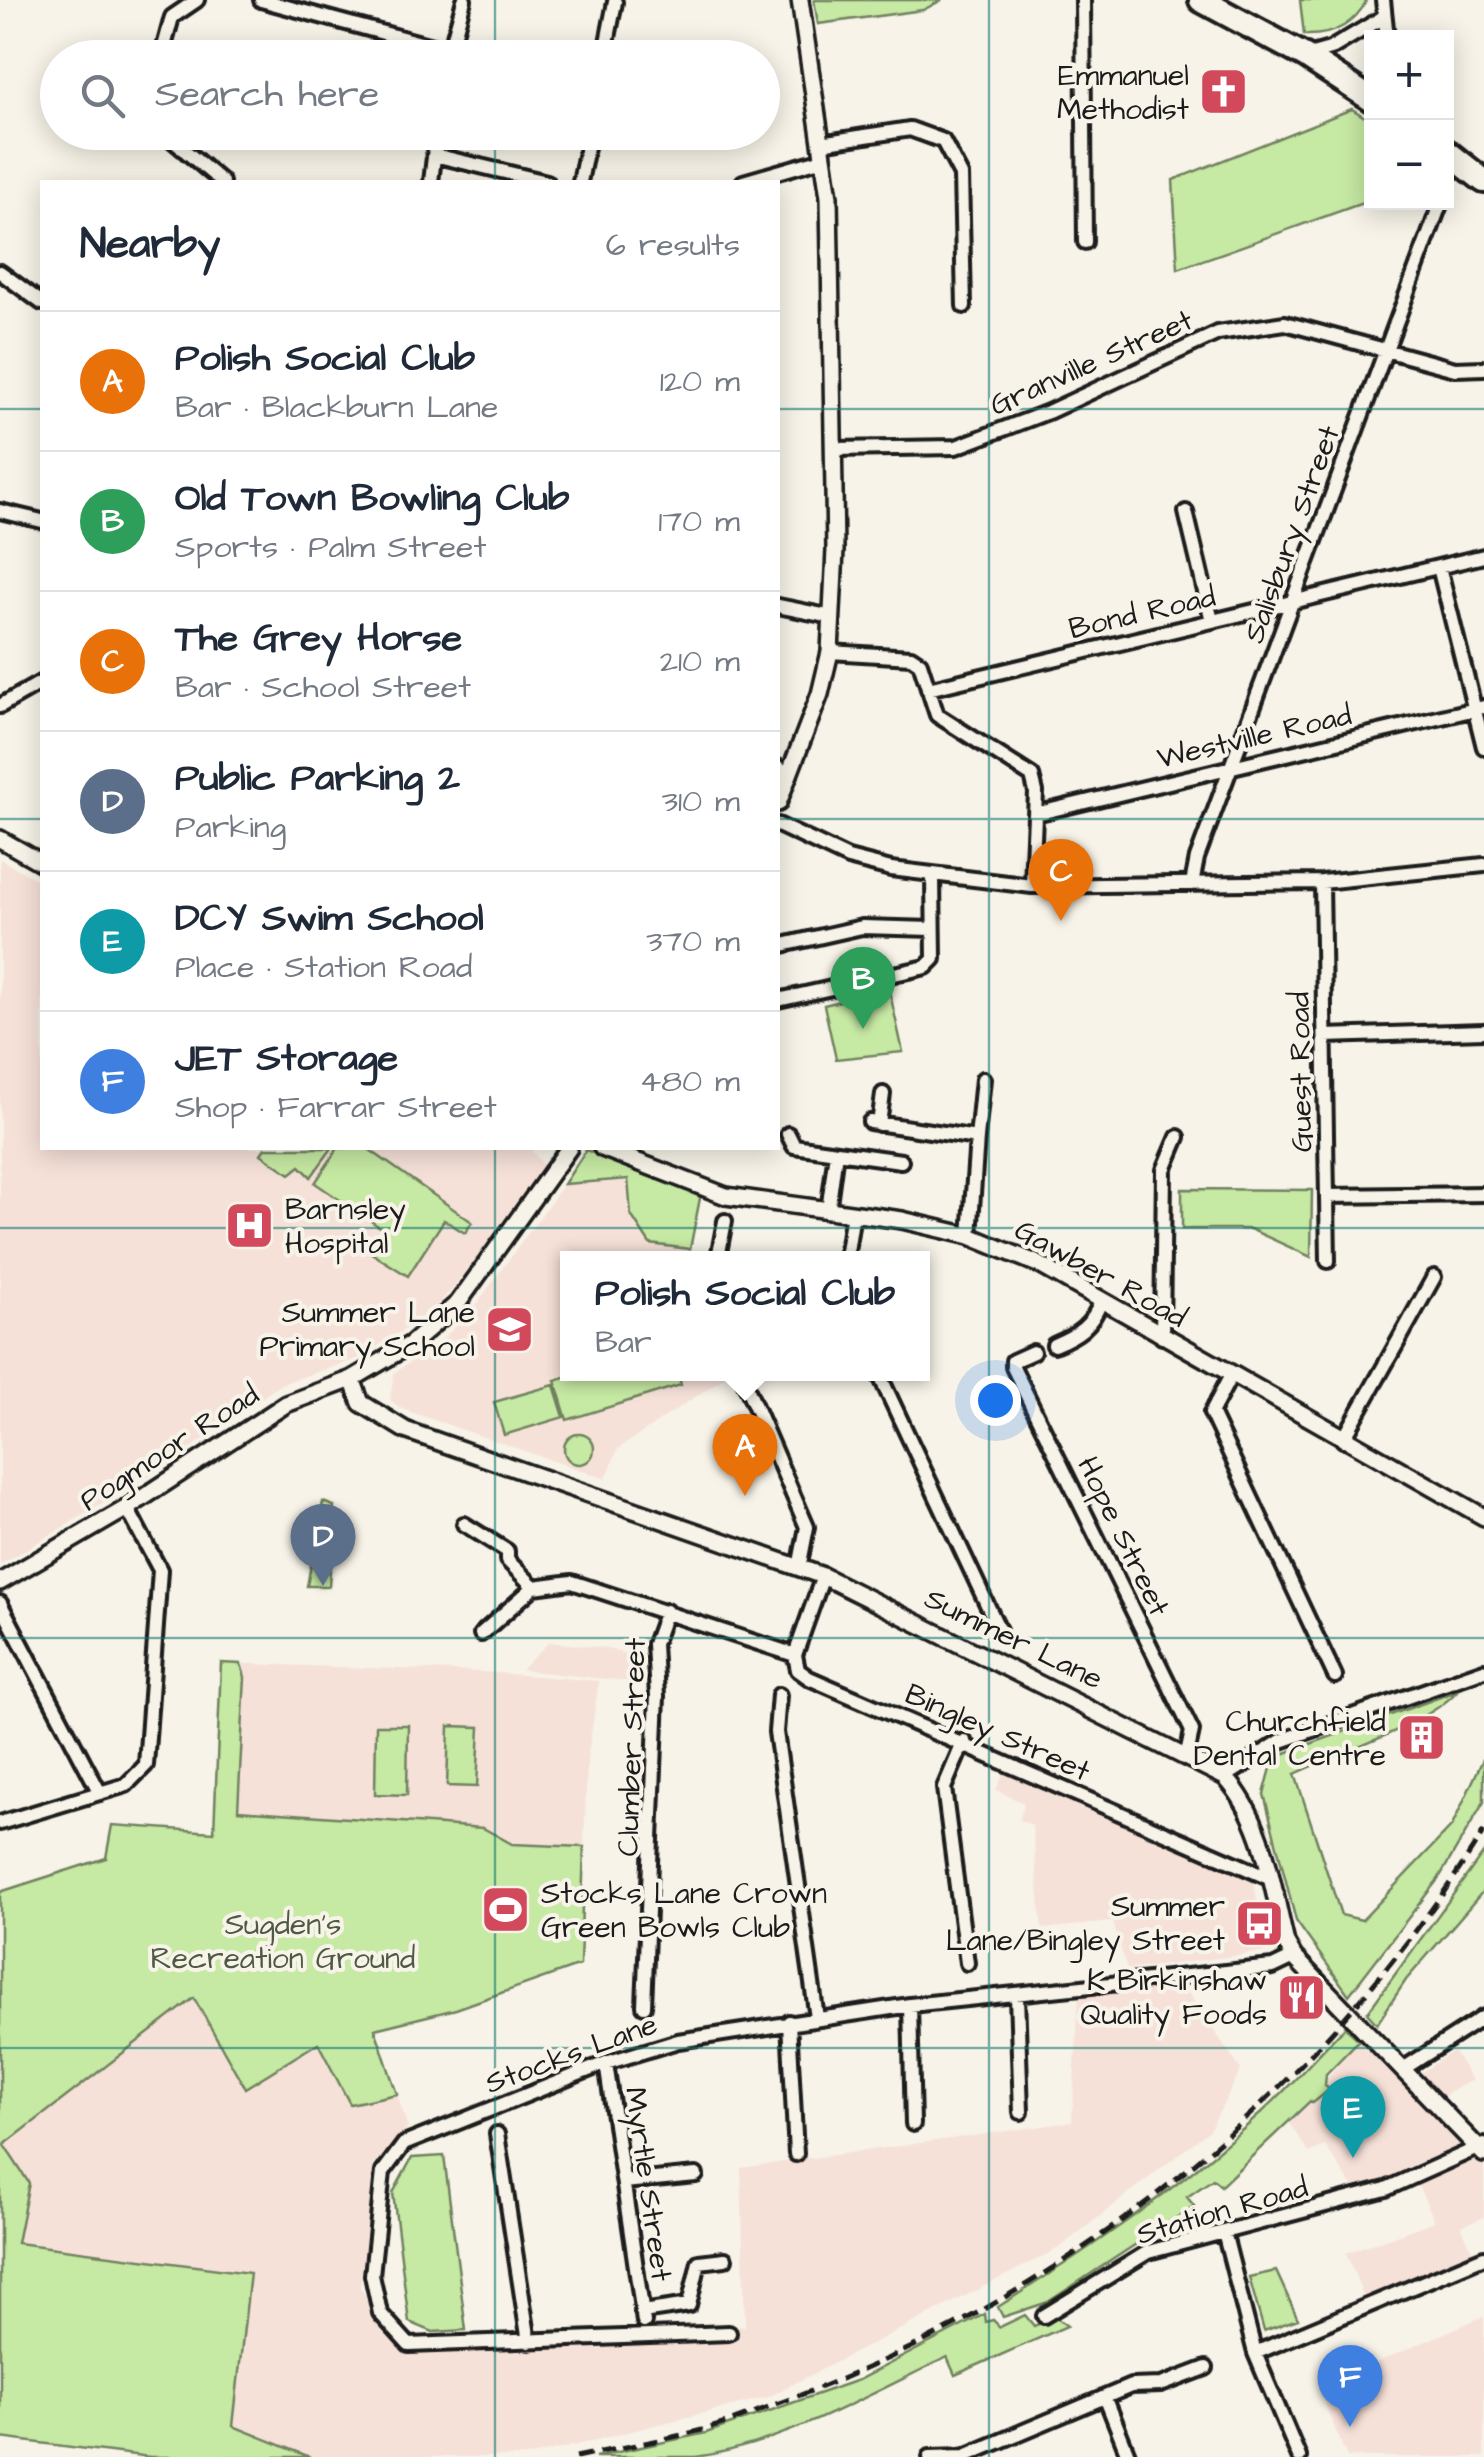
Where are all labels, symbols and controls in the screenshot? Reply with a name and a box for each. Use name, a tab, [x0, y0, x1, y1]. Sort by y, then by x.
map controls	[1364, 30, 1454, 210]
button: +	[1364, 30, 1454, 120]
search box	[40, 40, 780, 150]
place label: Emmanuel Methodist	[1057, 55, 1189, 131]
church icon: Emmanuel Methodist	[1198, 66, 1250, 118]
icon: search	[75, 68, 130, 123]
text: Search here	[155, 69, 379, 121]
button: −	[1364, 120, 1454, 210]
text: Nearby	[80, 216, 220, 274]
text: 6 results	[606, 223, 740, 268]
street label: Granville Street	[983, 299, 1199, 426]
text: Polish Social Club	[175, 333, 475, 385]
text: A	[102, 359, 123, 404]
text: 120 m	[660, 359, 740, 404]
text: Bar · Blackburn Lane	[175, 385, 498, 430]
street label: Salisbury Street	[1233, 420, 1352, 649]
text: Old Town Bowling Club	[175, 473, 569, 525]
text: B	[101, 499, 124, 544]
text: 170 m	[658, 499, 740, 544]
text: Sports · Palm Street	[175, 525, 486, 570]
street label: Bond Road	[1065, 576, 1220, 650]
text: The Grey Horse	[175, 613, 462, 665]
text: C	[101, 639, 124, 684]
text: 210 m	[660, 639, 740, 684]
text: Bar · School Street	[175, 665, 471, 710]
street label: Westville Road	[1153, 694, 1356, 780]
text: Public Parking 2	[175, 753, 460, 805]
text: D	[102, 779, 123, 824]
text: 310 m	[662, 779, 740, 824]
text: Parking	[175, 805, 286, 850]
pin: C	[1028, 838, 1094, 921]
text: DCY Swim School	[175, 893, 484, 945]
text: E	[103, 919, 122, 964]
text: 370 m	[646, 919, 740, 964]
text: Place · Station Road	[175, 945, 472, 990]
pin: B	[830, 946, 896, 1029]
street label: Guest Road	[1279, 991, 1323, 1153]
text: JET Storage	[175, 1033, 398, 1085]
text: F	[101, 1059, 124, 1104]
text: 480 m	[640, 1059, 740, 1104]
text: Shop · Farrar Street	[175, 1085, 497, 1130]
place label: Barnsley Hospital	[285, 1189, 406, 1265]
hospital icon: Barnsley Hospital	[224, 1200, 276, 1252]
street label: Gawber Road	[1007, 1209, 1194, 1339]
popup	[560, 1251, 930, 1381]
text: Polish Social Club	[595, 1268, 895, 1320]
place label: Summer Lane Primary School	[260, 1292, 475, 1369]
school or university icon: Summer Lane Primary School	[484, 1303, 536, 1355]
text: Bar	[595, 1320, 652, 1365]
street label: Pogmoor Road	[72, 1374, 268, 1522]
your location	[970, 1375, 1021, 1426]
pin: A	[712, 1414, 778, 1496]
street label: Hope Street	[1066, 1450, 1180, 1623]
pin: D	[290, 1504, 356, 1586]
street label: Summer Lane	[917, 1578, 1110, 1700]
street label: Clumber Street	[607, 1637, 657, 1857]
street label: Bingley Street	[898, 1673, 1097, 1793]
place label: Churchfield Dental Centre	[1194, 1701, 1386, 1777]
building icon: Churchfield Dental Centre	[1395, 1712, 1447, 1764]
place label: Stocks Lane Crown Green Bowls Club	[541, 1873, 827, 1949]
sports icon: Stocks Lane Crown Green Bowls Club	[480, 1884, 532, 1936]
place label: Summer Lane/Bingley Street	[946, 1886, 1225, 1963]
bus stop icon: Summer Lane/Bingley Street	[1234, 1897, 1286, 1949]
park label: Sugden's Recreation Ground	[150, 1904, 416, 1980]
place label: K Birkinshaw Quality Foods	[1080, 1960, 1267, 2037]
restaurant icon: K Birkinshaw Quality Foods	[1276, 1971, 1328, 2023]
street label: Stocks Lane	[480, 2003, 663, 2104]
pin: E	[1320, 2076, 1386, 2158]
street label: Myrtle Street	[613, 2084, 682, 2284]
street label: Station Road	[1132, 2166, 1313, 2255]
pin: F	[1318, 2344, 1382, 2427]

